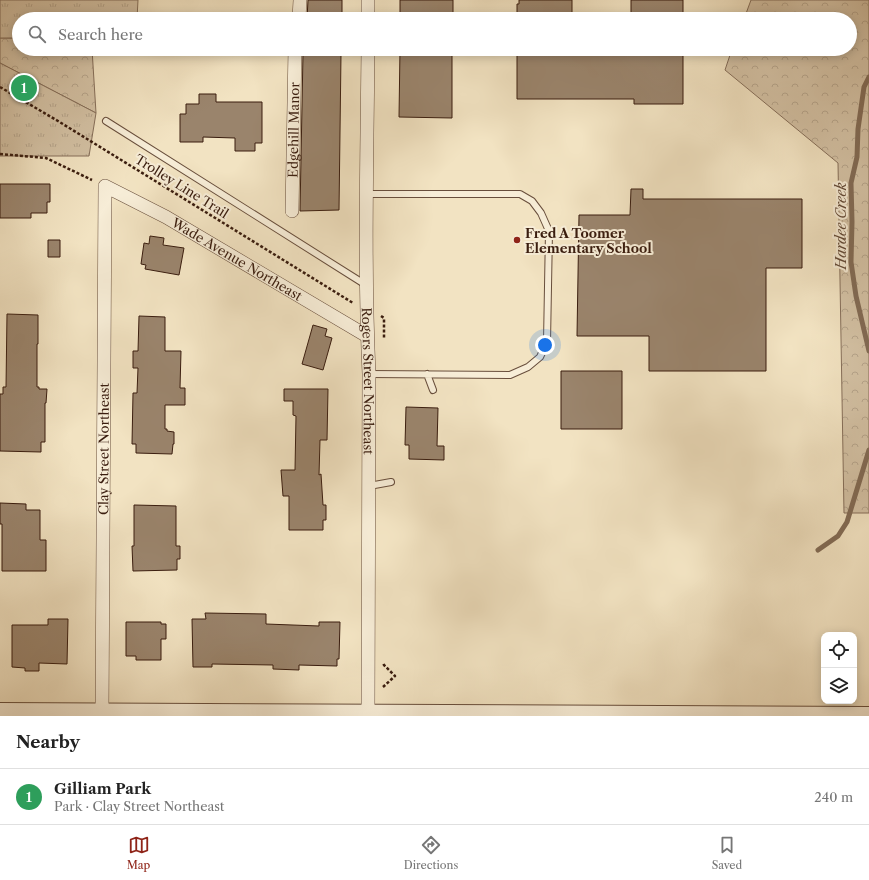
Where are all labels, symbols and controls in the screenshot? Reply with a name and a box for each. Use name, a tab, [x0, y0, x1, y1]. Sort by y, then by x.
search box	[12, 12, 857, 56]
icon: search	[26, 23, 48, 45]
text: Search here	[58, 25, 143, 44]
pin: 1	[11, 73, 37, 103]
street label: Edgehill Manor	[285, 81, 302, 178]
street label: Trolley Line Trail	[132, 151, 232, 221]
water label: Hardee Creek	[832, 182, 850, 270]
street label: Wade Avenue Northeast	[168, 214, 305, 304]
place label: Fred A Toomer Elementary School	[525, 225, 652, 256]
marker: Fred A Toomer Elementary School	[512, 235, 522, 245]
street label: Rogers Street Northeast	[359, 307, 377, 455]
your location	[535, 335, 555, 355]
street label: Clay Street Northeast	[95, 383, 112, 515]
map controls	[821, 632, 857, 704]
button: locate	[821, 632, 857, 668]
button: layers	[821, 668, 857, 704]
text: Nearby	[16, 732, 80, 752]
text: Gilliam Park	[54, 779, 151, 798]
text: 1	[26, 789, 32, 805]
text: 240 m	[814, 789, 853, 805]
text: Park · Clay Street Northeast	[54, 798, 224, 814]
tab: Map	[127, 834, 150, 872]
tab: Directions	[404, 834, 458, 872]
tab: Saved	[712, 834, 742, 872]

